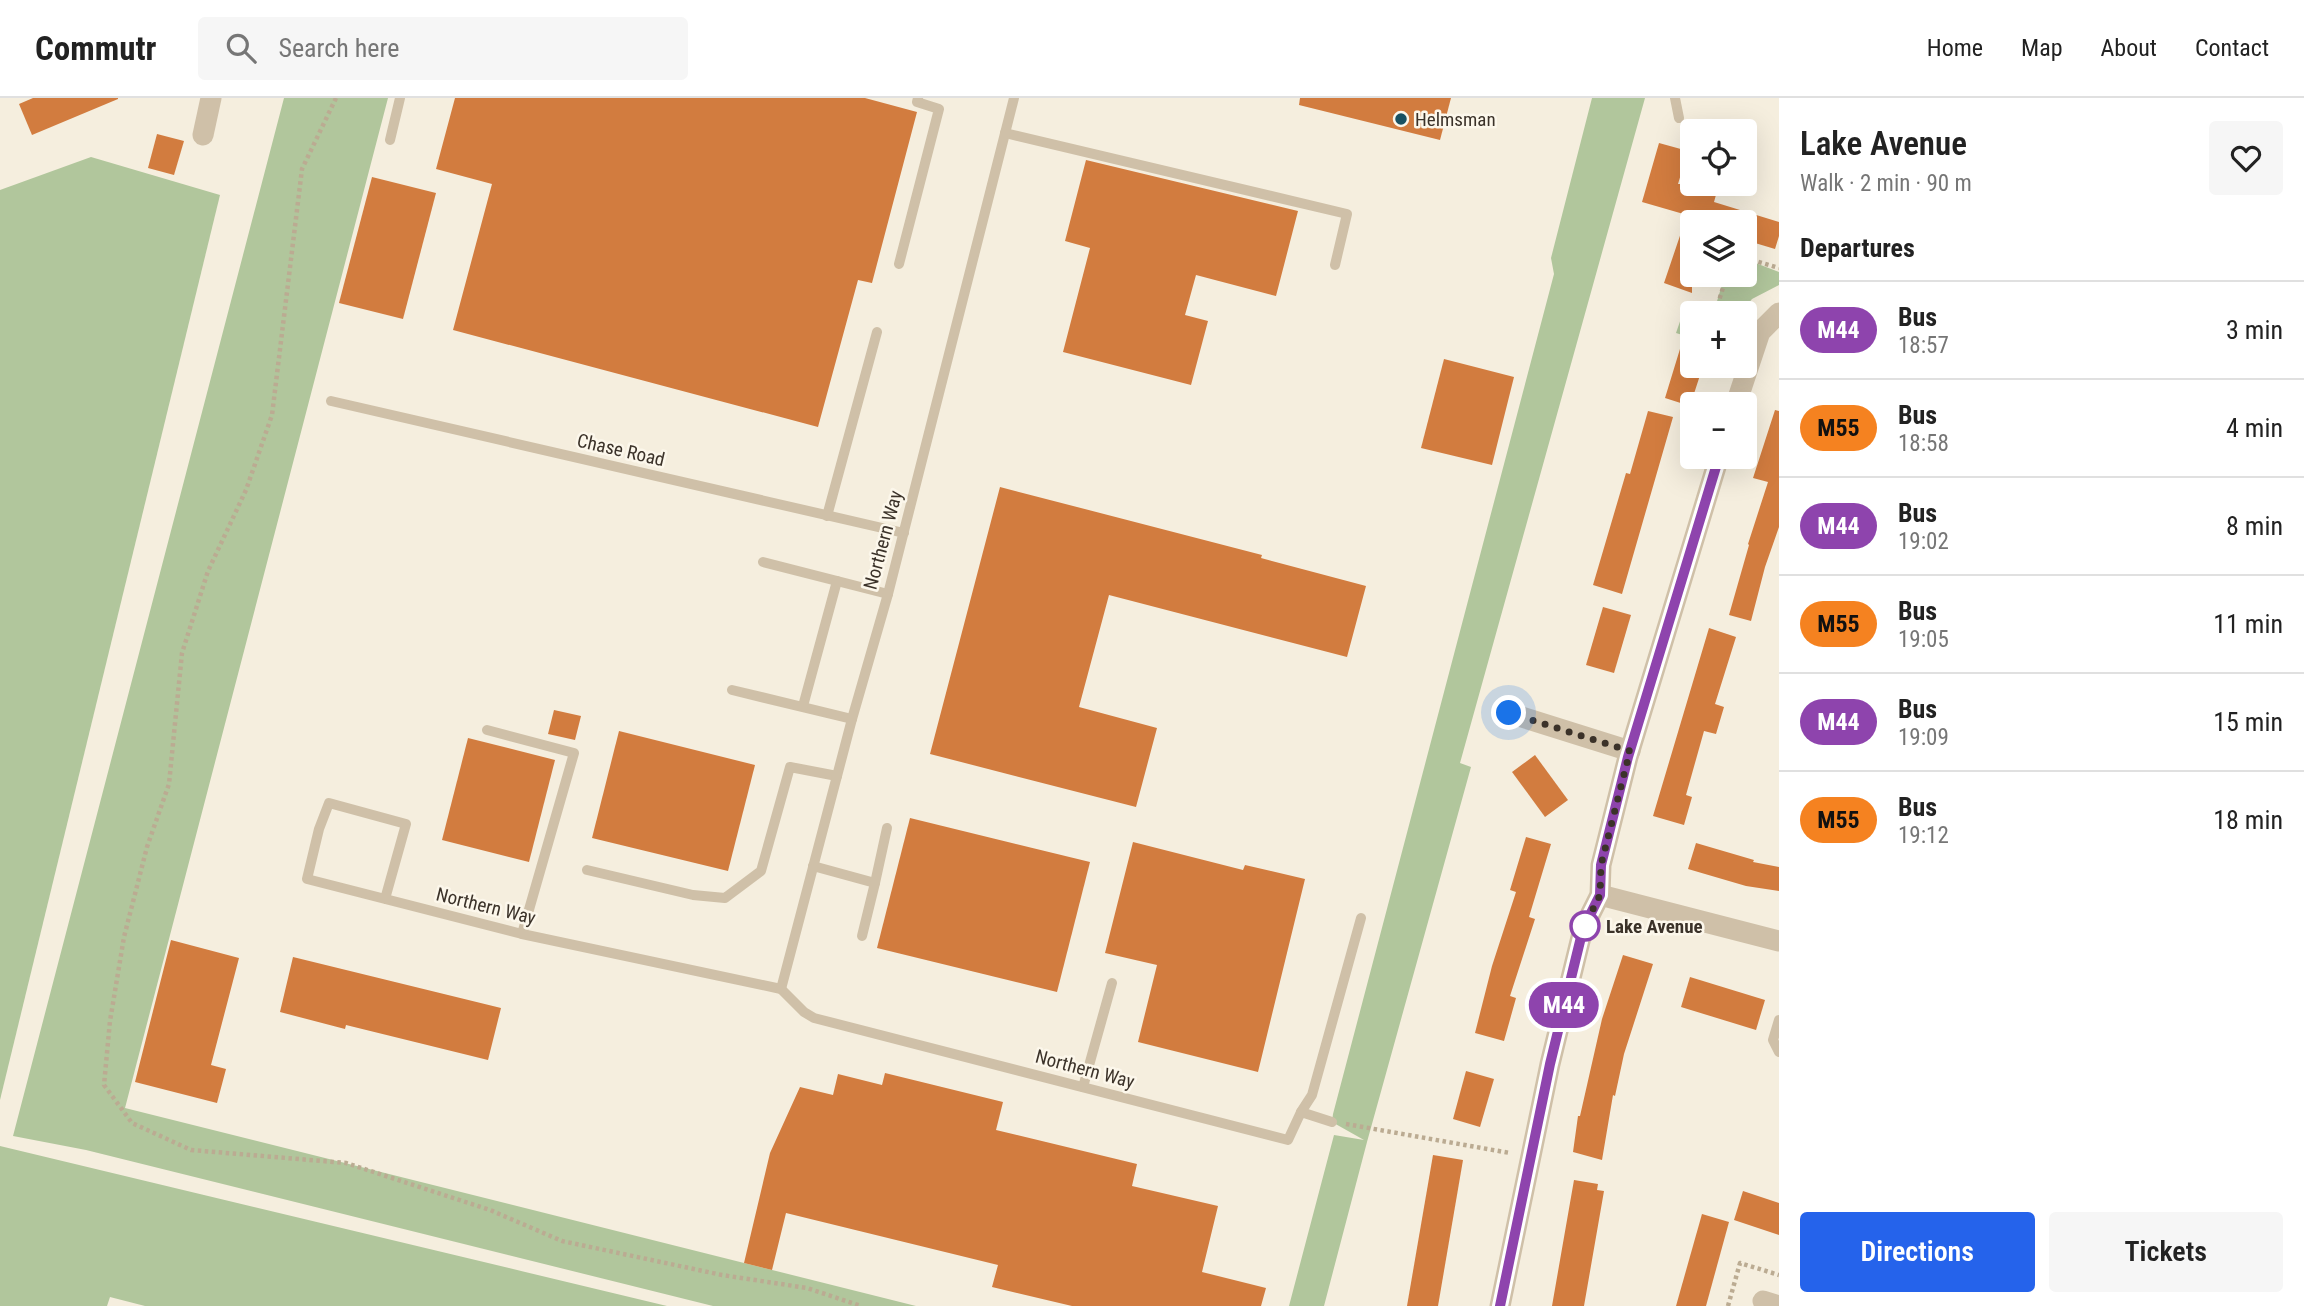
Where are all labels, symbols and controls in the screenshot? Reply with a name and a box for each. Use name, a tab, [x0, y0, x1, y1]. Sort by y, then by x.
search box	[198, 17, 688, 80]
text: Commutr	[35, 29, 156, 68]
icon: search	[222, 29, 260, 67]
text: Search here	[278, 33, 399, 63]
text: Home	[1927, 34, 1983, 62]
text: Map	[2021, 34, 2063, 62]
text: About	[2101, 34, 2157, 62]
text: Contact	[2195, 34, 2269, 62]
place label: Helmsman	[1415, 108, 1496, 131]
marker: Helmsman	[1393, 111, 1409, 127]
map controls	[1680, 119, 1757, 469]
button: locate	[1680, 119, 1757, 196]
button: heart	[2209, 121, 2283, 195]
text: Lake Avenue	[1800, 124, 1967, 163]
text: Walk · 2 min · 90 m	[1800, 170, 1972, 197]
button: layers	[1680, 210, 1757, 287]
text: Departures	[1800, 233, 1915, 263]
button: +	[1680, 301, 1757, 378]
text: Bus	[1898, 302, 1937, 332]
text: 3 min	[2226, 315, 2283, 345]
text: M44	[1817, 316, 1860, 344]
text: 18:57	[1898, 332, 1949, 359]
button: −	[1680, 392, 1757, 469]
text: Bus	[1898, 400, 1937, 430]
text: 4 min	[2226, 413, 2283, 443]
text: M55	[1817, 414, 1860, 442]
street label: Chase Road	[575, 429, 667, 471]
text: 18:58	[1898, 430, 1949, 457]
street label: Northern Way	[859, 488, 907, 592]
text: Bus	[1898, 498, 1937, 528]
text: 8 min	[2226, 511, 2283, 541]
text: M44	[1817, 512, 1860, 540]
text: 19:02	[1898, 528, 1949, 555]
text: Bus	[1898, 596, 1937, 626]
text: 11 min	[2213, 609, 2283, 639]
text: M55	[1817, 610, 1860, 638]
text: 19:05	[1898, 626, 1949, 653]
text: Bus	[1898, 694, 1937, 724]
your location	[1491, 695, 1526, 730]
text: 15 min	[2213, 707, 2283, 737]
text: M44	[1817, 708, 1860, 736]
text: 19:09	[1898, 724, 1949, 751]
text: Bus	[1898, 792, 1937, 822]
text: 18 min	[2213, 805, 2283, 835]
text: M55	[1817, 806, 1860, 834]
text: 19:12	[1898, 822, 1949, 849]
street label: Northern Way	[434, 883, 538, 929]
marker: Lake Avenue	[1570, 911, 1600, 941]
place label: Lake Avenue	[1606, 915, 1703, 938]
line badge: M44	[1524, 982, 1604, 1028]
text: M44	[1543, 991, 1585, 1019]
street label: Northern Way	[1033, 1045, 1137, 1093]
button: Directions	[1800, 1212, 2035, 1292]
button: Tickets	[2049, 1212, 2283, 1292]

